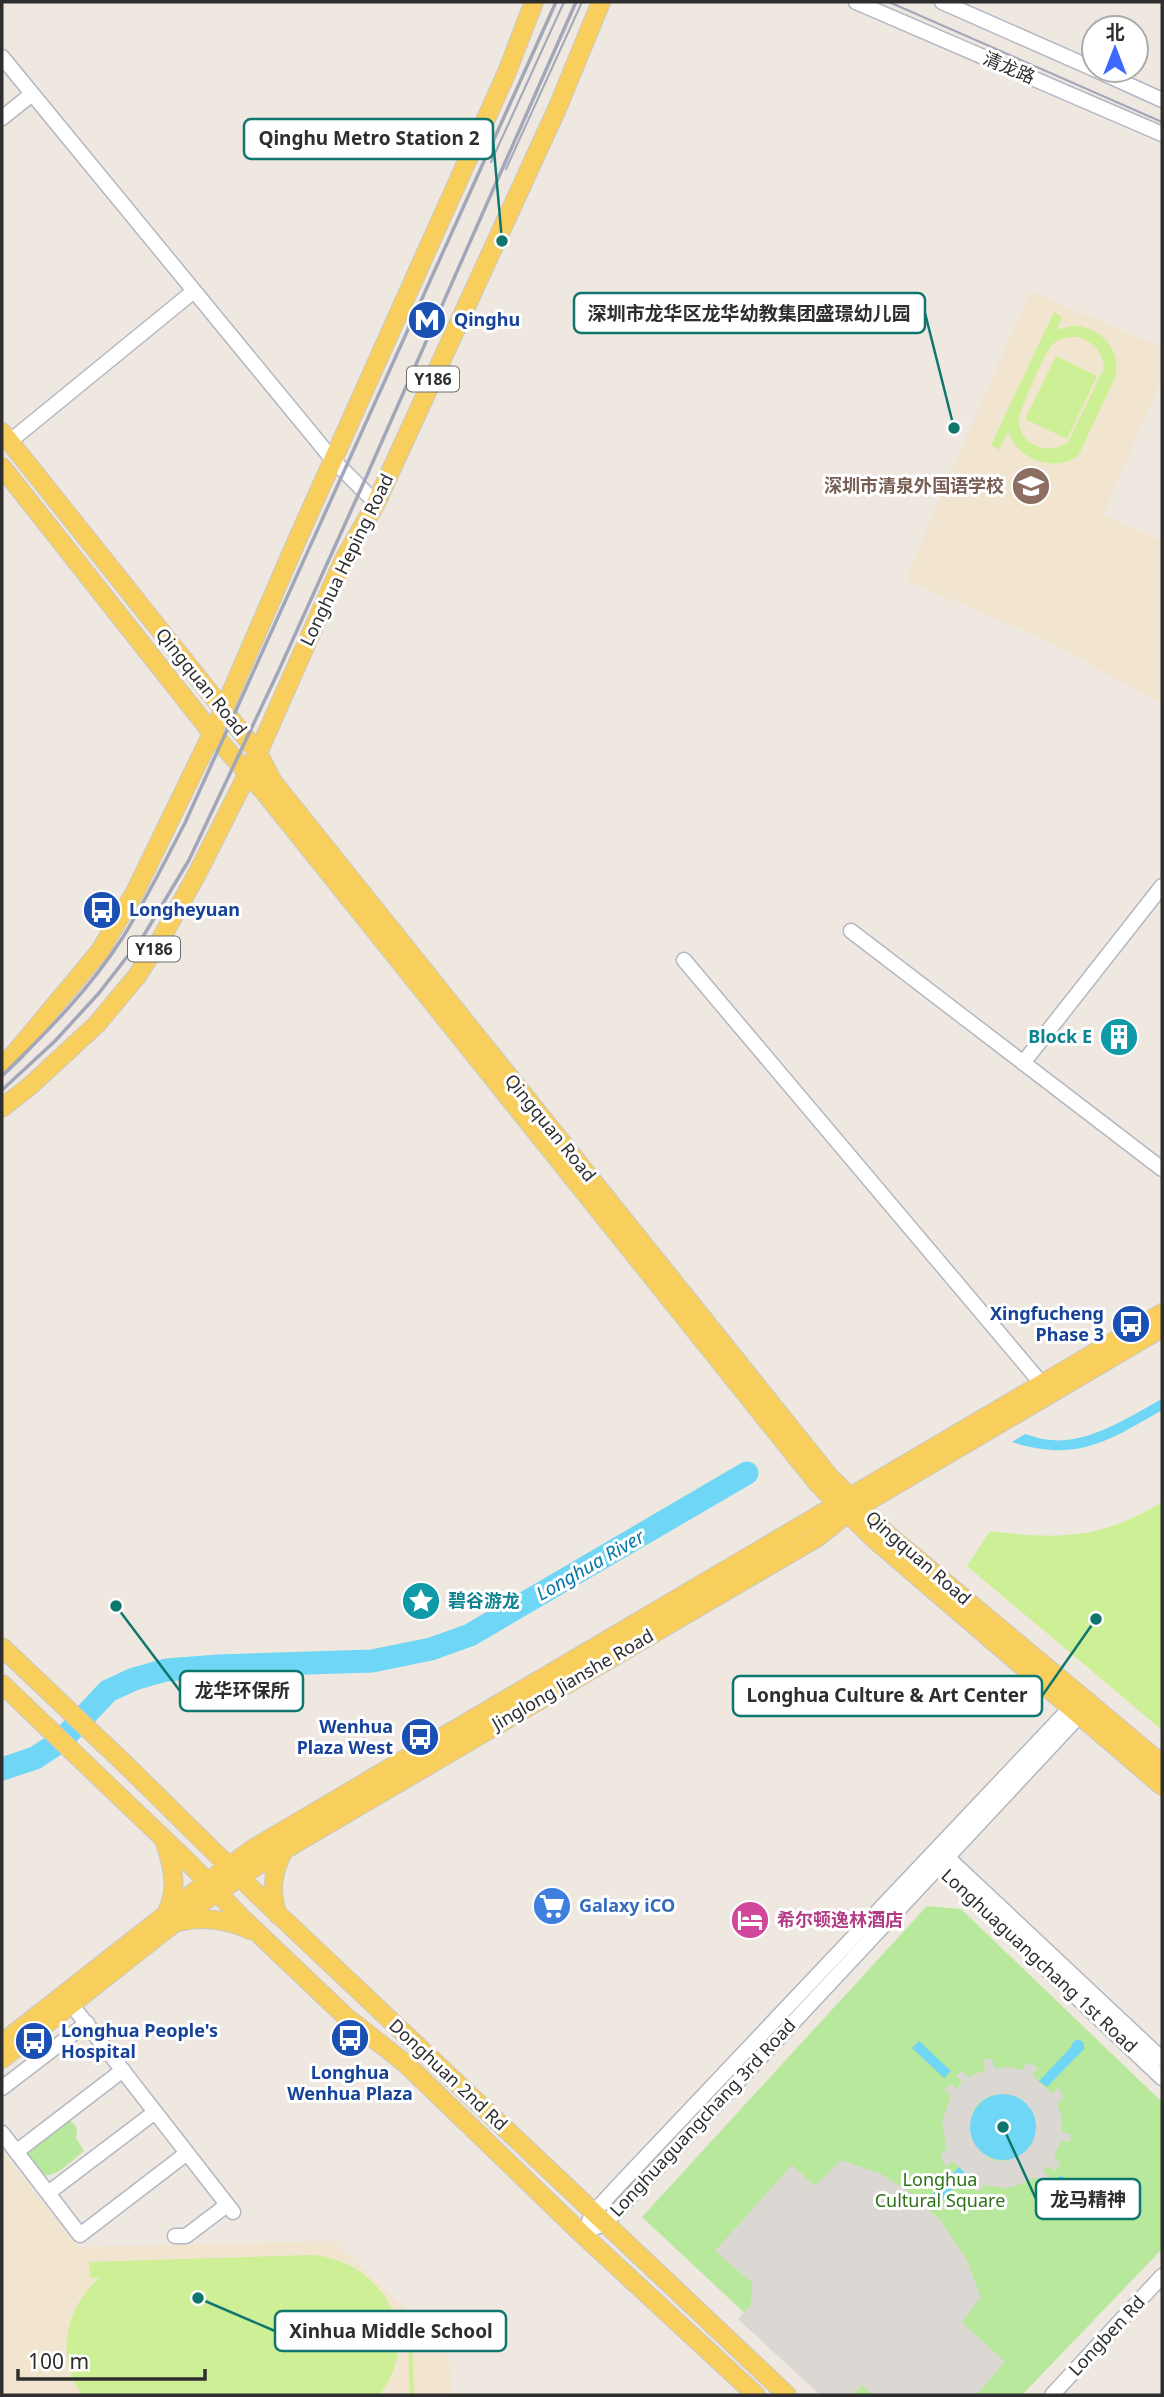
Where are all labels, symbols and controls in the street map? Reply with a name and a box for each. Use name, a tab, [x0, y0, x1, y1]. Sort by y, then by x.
north arrow	[1080, 14, 1150, 84]
text: 北	[1105, 19, 1125, 45]
street label: 清龙路	[980, 45, 1039, 89]
callout: Qinghu Metro Station 2	[244, 119, 493, 159]
text: Qinghu Metro Station 2	[258, 125, 480, 151]
callout: 深圳市龙华区龙华幼教集团盛璟幼儿园	[574, 293, 925, 333]
metro station icon: Qinghu	[406, 299, 448, 341]
text: 深圳市龙华区龙华幼教集团盛璟幼儿园	[587, 300, 911, 326]
place label: Qinghu	[454, 307, 520, 331]
road number: Y186	[407, 366, 459, 392]
school or university icon: 深圳市清泉外国语学校	[1010, 465, 1052, 507]
street label: Longhua Heping Road	[294, 469, 398, 650]
place label: 深圳市清泉外国语学校	[824, 473, 1004, 497]
street label: Qingquan Road	[151, 622, 253, 740]
bus stop icon: Longheyuan	[81, 889, 123, 931]
place label: Longheyuan	[129, 897, 240, 921]
road number: Y186	[128, 937, 180, 962]
building icon: Block E	[1098, 1016, 1140, 1058]
place label: Block E	[1028, 1024, 1092, 1048]
street label: Qingquan Road	[500, 1068, 602, 1186]
place label: Xingfucheng Phase 3	[990, 1301, 1104, 1346]
bus stop icon: Xingfucheng Phase 3	[1110, 1303, 1152, 1345]
street label: Qingquan Road	[861, 1505, 976, 1610]
water label: Longhua River	[531, 1523, 650, 1607]
place icon: 碧谷游龙	[400, 1580, 442, 1622]
place label: 碧谷游龙	[448, 1588, 520, 1612]
street label: Jinglong Jianshe Road	[486, 1623, 658, 1736]
callout: 龙华环保所	[180, 1671, 303, 1711]
callout: Longhua Culture & Art Center	[733, 1676, 1042, 1716]
text: 龙华环保所	[194, 1677, 290, 1703]
text: Longhua Culture & Art Center	[746, 1682, 1028, 1708]
place label: Wenhua Plaza West	[297, 1714, 393, 1759]
bus stop icon: Wenhua Plaza West	[399, 1716, 441, 1758]
street label: Longhuaguangchang 1st Road	[937, 1863, 1143, 2058]
supermarket icon: Galaxy iCO	[531, 1885, 573, 1927]
place label: Galaxy iCO	[579, 1893, 675, 1917]
hotel icon: 希尔顿逸林酒店	[729, 1899, 771, 1941]
place label: 希尔顿逸林酒店	[777, 1907, 903, 1931]
street label: Donghuan 2nd Rd	[384, 2013, 513, 2135]
street label: Longhuaguangchang 3rd Road	[604, 2013, 801, 2221]
bus stop icon: Longhua Wenhua Plaza	[329, 2017, 371, 2059]
place label: Longhua People's Hospital	[61, 2018, 218, 2063]
bus stop icon: Longhua People's Hospital	[13, 2020, 55, 2062]
place label: Longhua Wenhua Plaza	[287, 2060, 413, 2105]
park label: Longhua Cultural Square	[875, 2167, 1005, 2212]
callout: 龙马精神	[1036, 2179, 1140, 2219]
text: 龙马精神	[1050, 2186, 1126, 2212]
street label: Longben Rd	[1063, 2290, 1150, 2381]
callout: Xinhua Middle School	[275, 2311, 506, 2351]
text: Xinhua Middle School	[289, 2318, 493, 2344]
scale bar	[18, 2338, 205, 2382]
text: 100 m	[28, 2347, 89, 2375]

